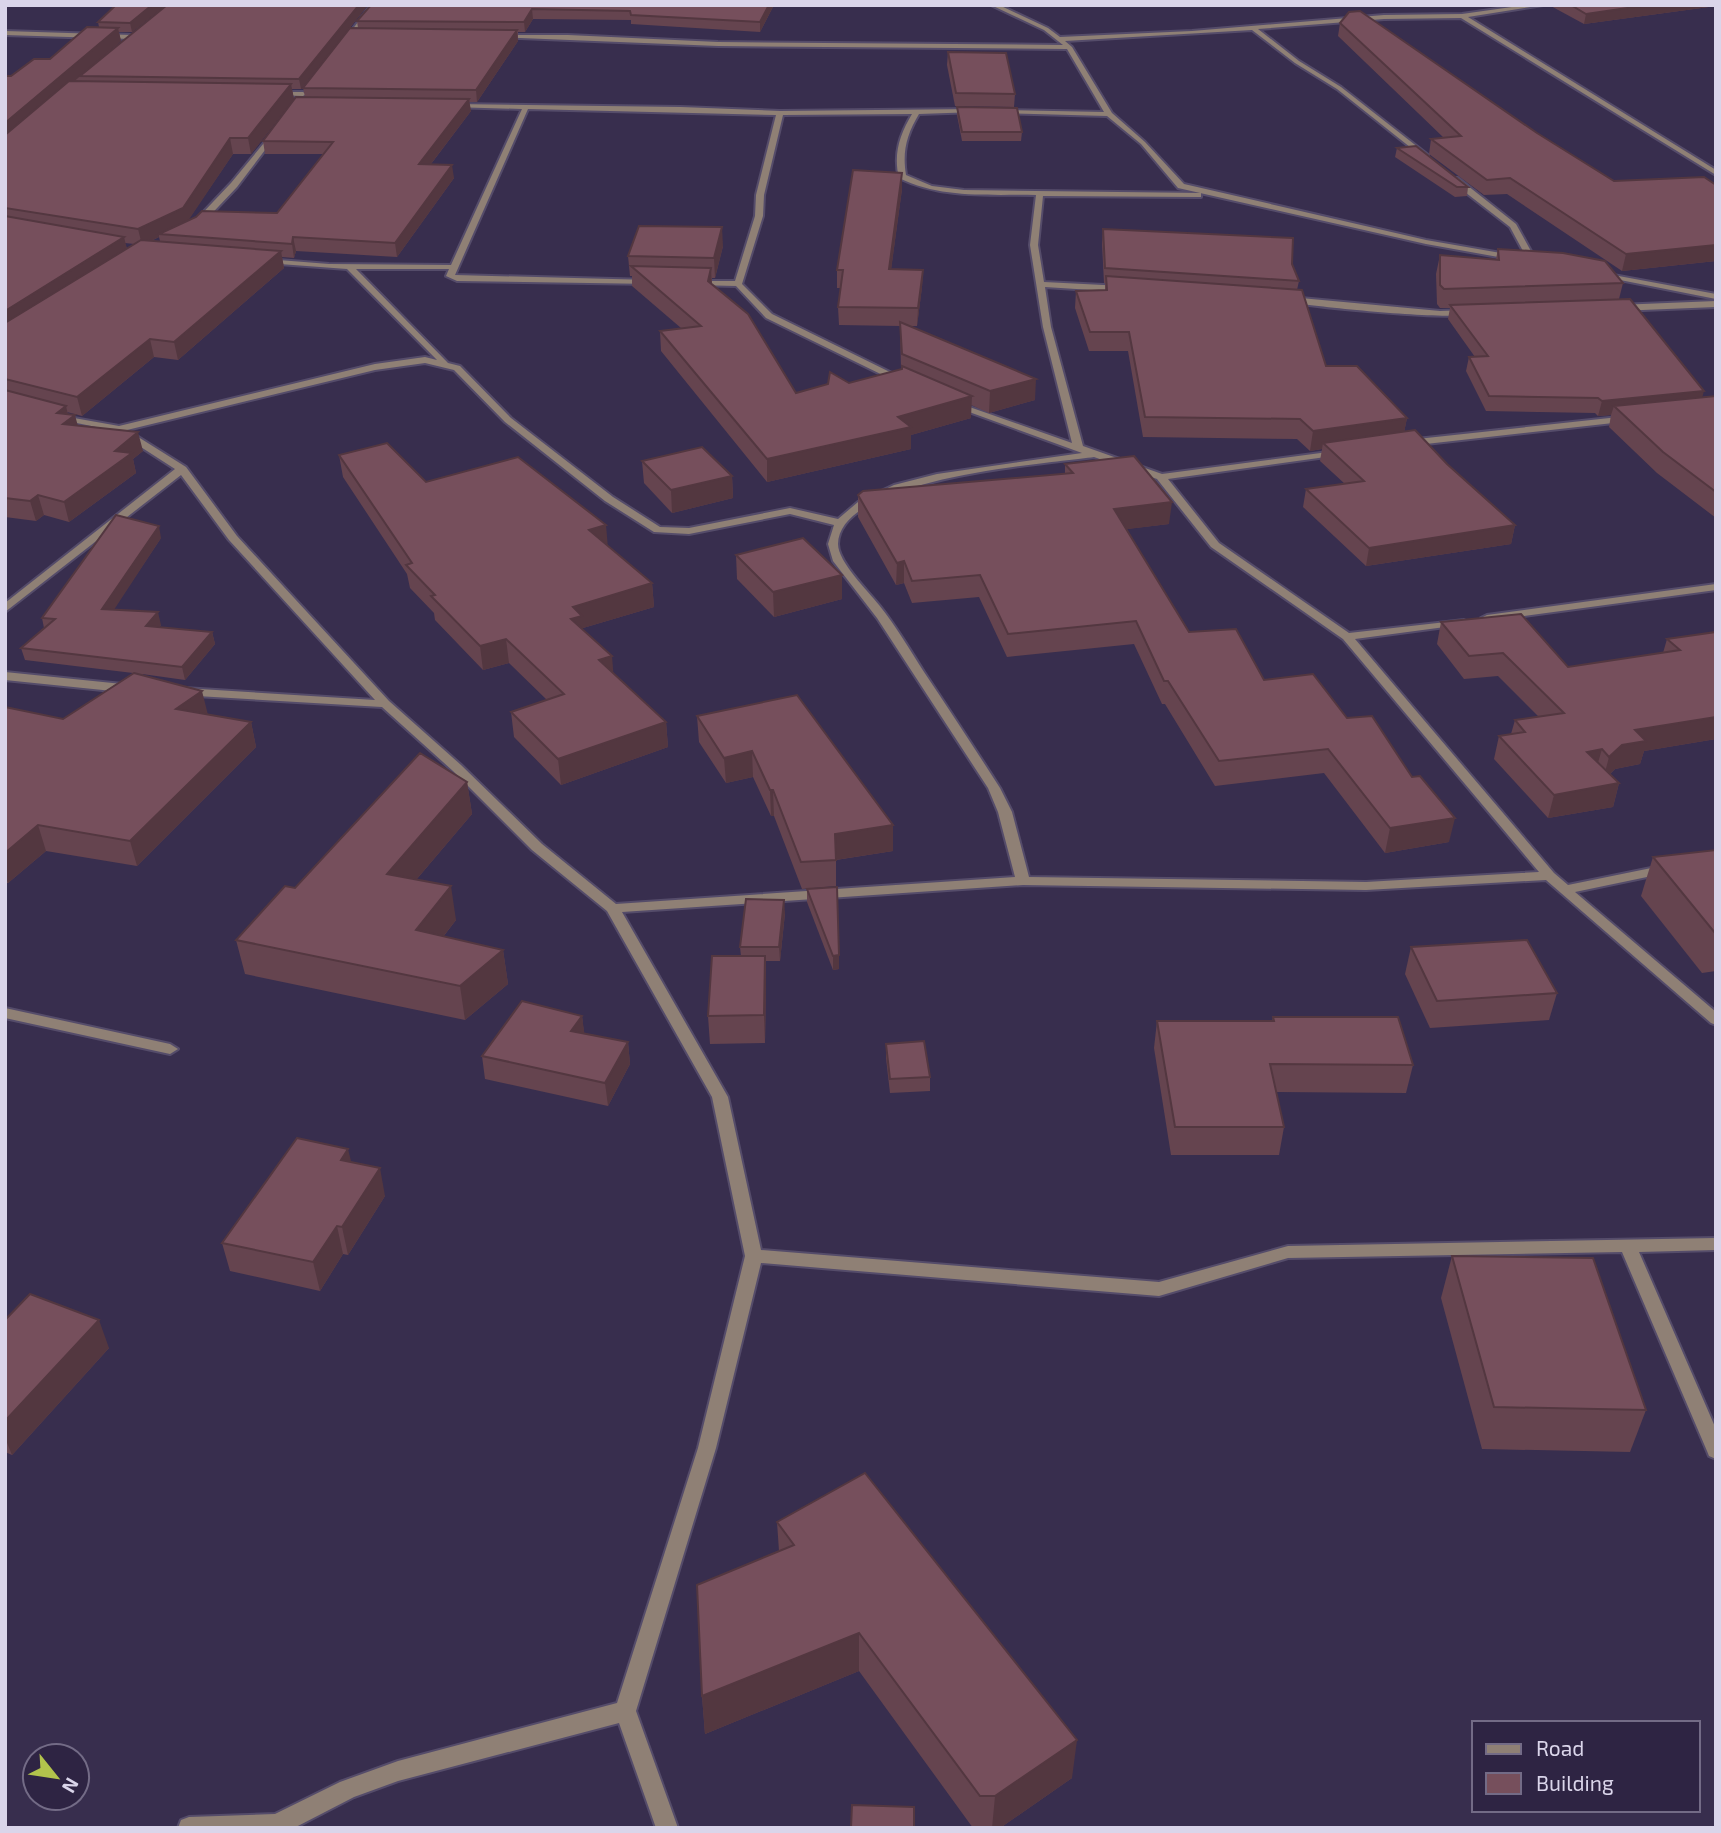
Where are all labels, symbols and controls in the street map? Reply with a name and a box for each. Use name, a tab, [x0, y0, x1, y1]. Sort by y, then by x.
legend	[1472, 1721, 1700, 1812]
text: Road	[1536, 1735, 1584, 1760]
north arrow	[21, 1742, 91, 1812]
text: Building	[1536, 1770, 1614, 1795]
text: N	[58, 1774, 85, 1797]

